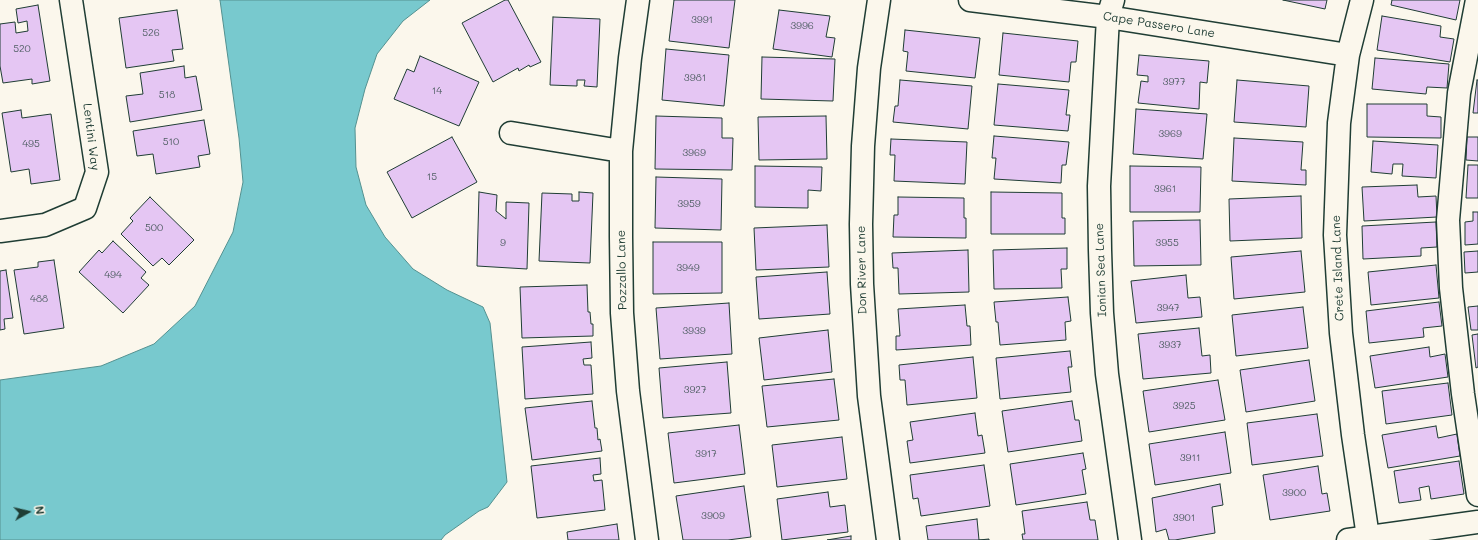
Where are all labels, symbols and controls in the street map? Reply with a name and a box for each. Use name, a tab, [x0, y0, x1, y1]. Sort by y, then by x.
street label: Cape Passero Lane	[1102, 9, 1216, 41]
house number: 3991	[691, 14, 713, 26]
house number: 3996	[790, 20, 814, 32]
house number: 526	[142, 27, 160, 39]
house number: 520	[13, 43, 31, 55]
house number: 3981	[684, 72, 706, 84]
house number: 3977	[1163, 76, 1185, 88]
house number: 14	[432, 85, 442, 97]
house number: 518	[159, 89, 175, 101]
street label: Lentini Way	[80, 102, 102, 172]
house number: 3969	[1158, 128, 1182, 140]
house number: 510	[163, 136, 179, 148]
house number: 495	[22, 138, 40, 150]
house number: 3969	[682, 147, 706, 159]
house number: 15	[427, 171, 437, 183]
house number: 3961	[1154, 183, 1176, 195]
house number: 3959	[677, 198, 701, 210]
street label: Crete Island Lane	[1329, 215, 1347, 321]
house number: 500	[145, 222, 163, 234]
street label: Ionian Sea Lane	[1092, 223, 1110, 317]
street label: Don River Lane	[854, 226, 870, 314]
street label: Pozzallo Lane	[614, 230, 630, 310]
house number: 9	[500, 237, 506, 249]
house number: 3955	[1155, 237, 1179, 249]
house number: 3949	[676, 262, 700, 274]
house number: 494	[104, 269, 122, 281]
house number: 488	[30, 293, 48, 305]
house number: 3947	[1156, 302, 1180, 314]
house number: 3939	[682, 325, 706, 337]
house number: 3937	[1158, 339, 1182, 351]
house number: 3927	[684, 384, 706, 396]
house number: 3925	[1172, 400, 1196, 412]
house number: 3917	[695, 448, 717, 460]
house number: 3911	[1180, 452, 1200, 464]
house number: 3900	[1282, 487, 1306, 499]
north arrow	[8, 492, 48, 532]
text: N	[32, 505, 48, 515]
house number: 3909	[701, 510, 725, 522]
house number: 3901	[1173, 512, 1195, 524]

